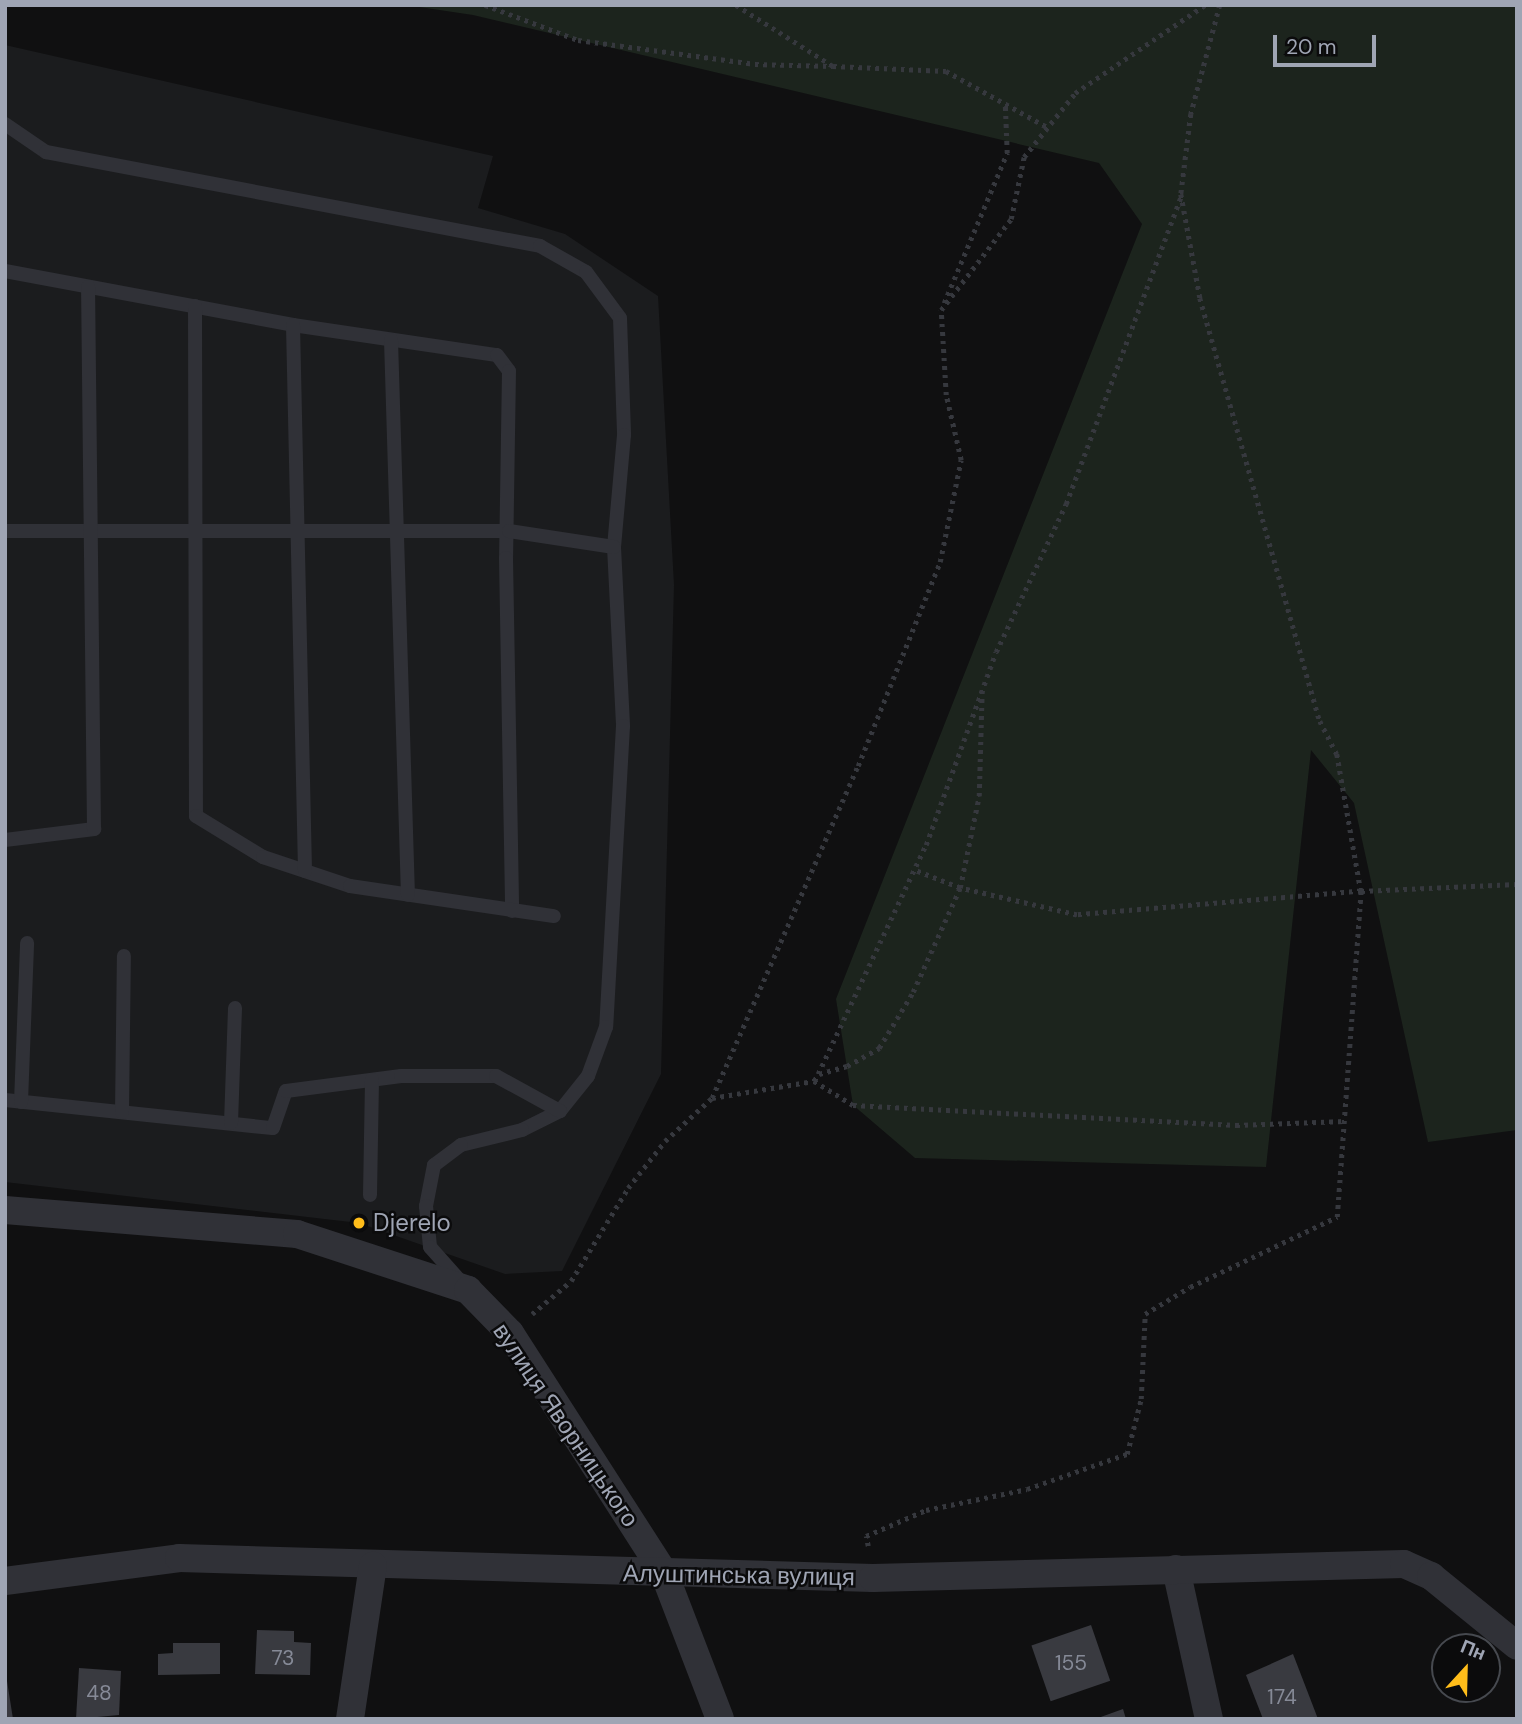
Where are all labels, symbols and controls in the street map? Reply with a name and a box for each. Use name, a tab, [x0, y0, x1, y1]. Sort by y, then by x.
scale bar	[1277, 21, 1380, 65]
text: 20 m	[1286, 33, 1337, 61]
place label: Djerelo	[373, 1209, 451, 1237]
marker: Djerelo	[351, 1215, 367, 1231]
street label: вулиця Яворницького	[487, 1318, 645, 1532]
street label: Алуштинська вулиця	[623, 1559, 855, 1591]
north arrow	[1431, 1633, 1501, 1703]
text: Пн	[1457, 1634, 1490, 1666]
house number: 73	[271, 1645, 295, 1671]
house number: 155	[1055, 1650, 1087, 1676]
house number: 48	[86, 1680, 112, 1706]
house number: 174	[1267, 1684, 1297, 1710]

